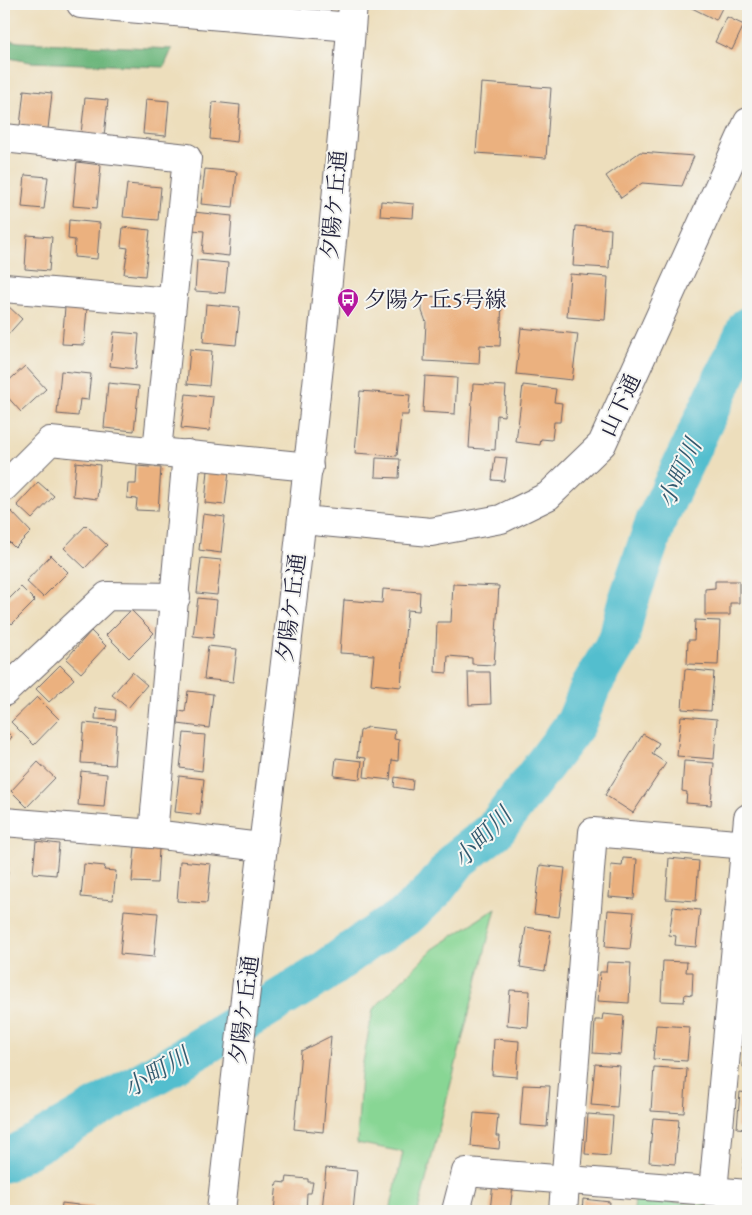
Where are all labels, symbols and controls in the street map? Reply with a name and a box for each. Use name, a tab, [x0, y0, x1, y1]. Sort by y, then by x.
street label: 夕陽ケ丘通	[315, 149, 353, 261]
place label: 夕陽ケ丘5号線	[364, 285, 507, 314]
bus stop icon: 夕陽ケ丘5号線	[336, 287, 360, 318]
street label: 山下通	[593, 369, 647, 441]
water label: 小町川	[650, 431, 710, 512]
street label: 夕陽ケ丘通	[270, 552, 312, 664]
water label: 小町川	[446, 798, 520, 874]
street label: 夕陽ケ丘通	[223, 954, 265, 1066]
water label: 小町川	[117, 1039, 197, 1104]

